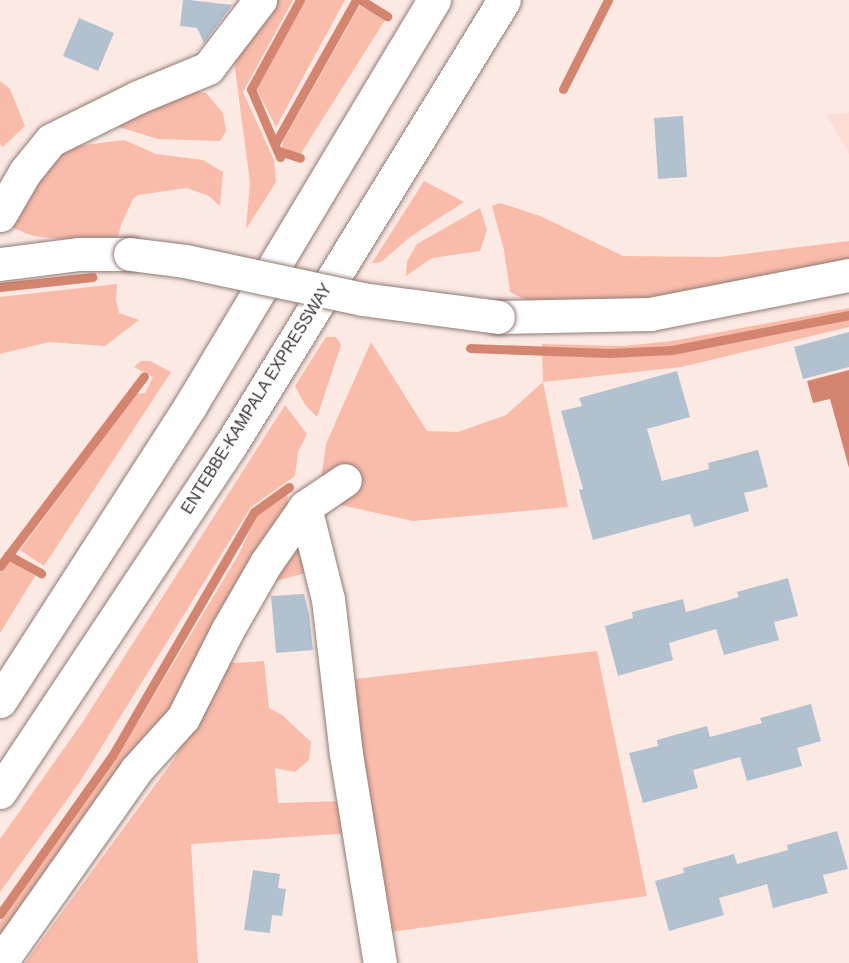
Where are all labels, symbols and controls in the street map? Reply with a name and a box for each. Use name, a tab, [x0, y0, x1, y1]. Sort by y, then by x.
street label: ENTEBBE-KAMPALA EXPRESSWAY	[178, 280, 336, 518]

